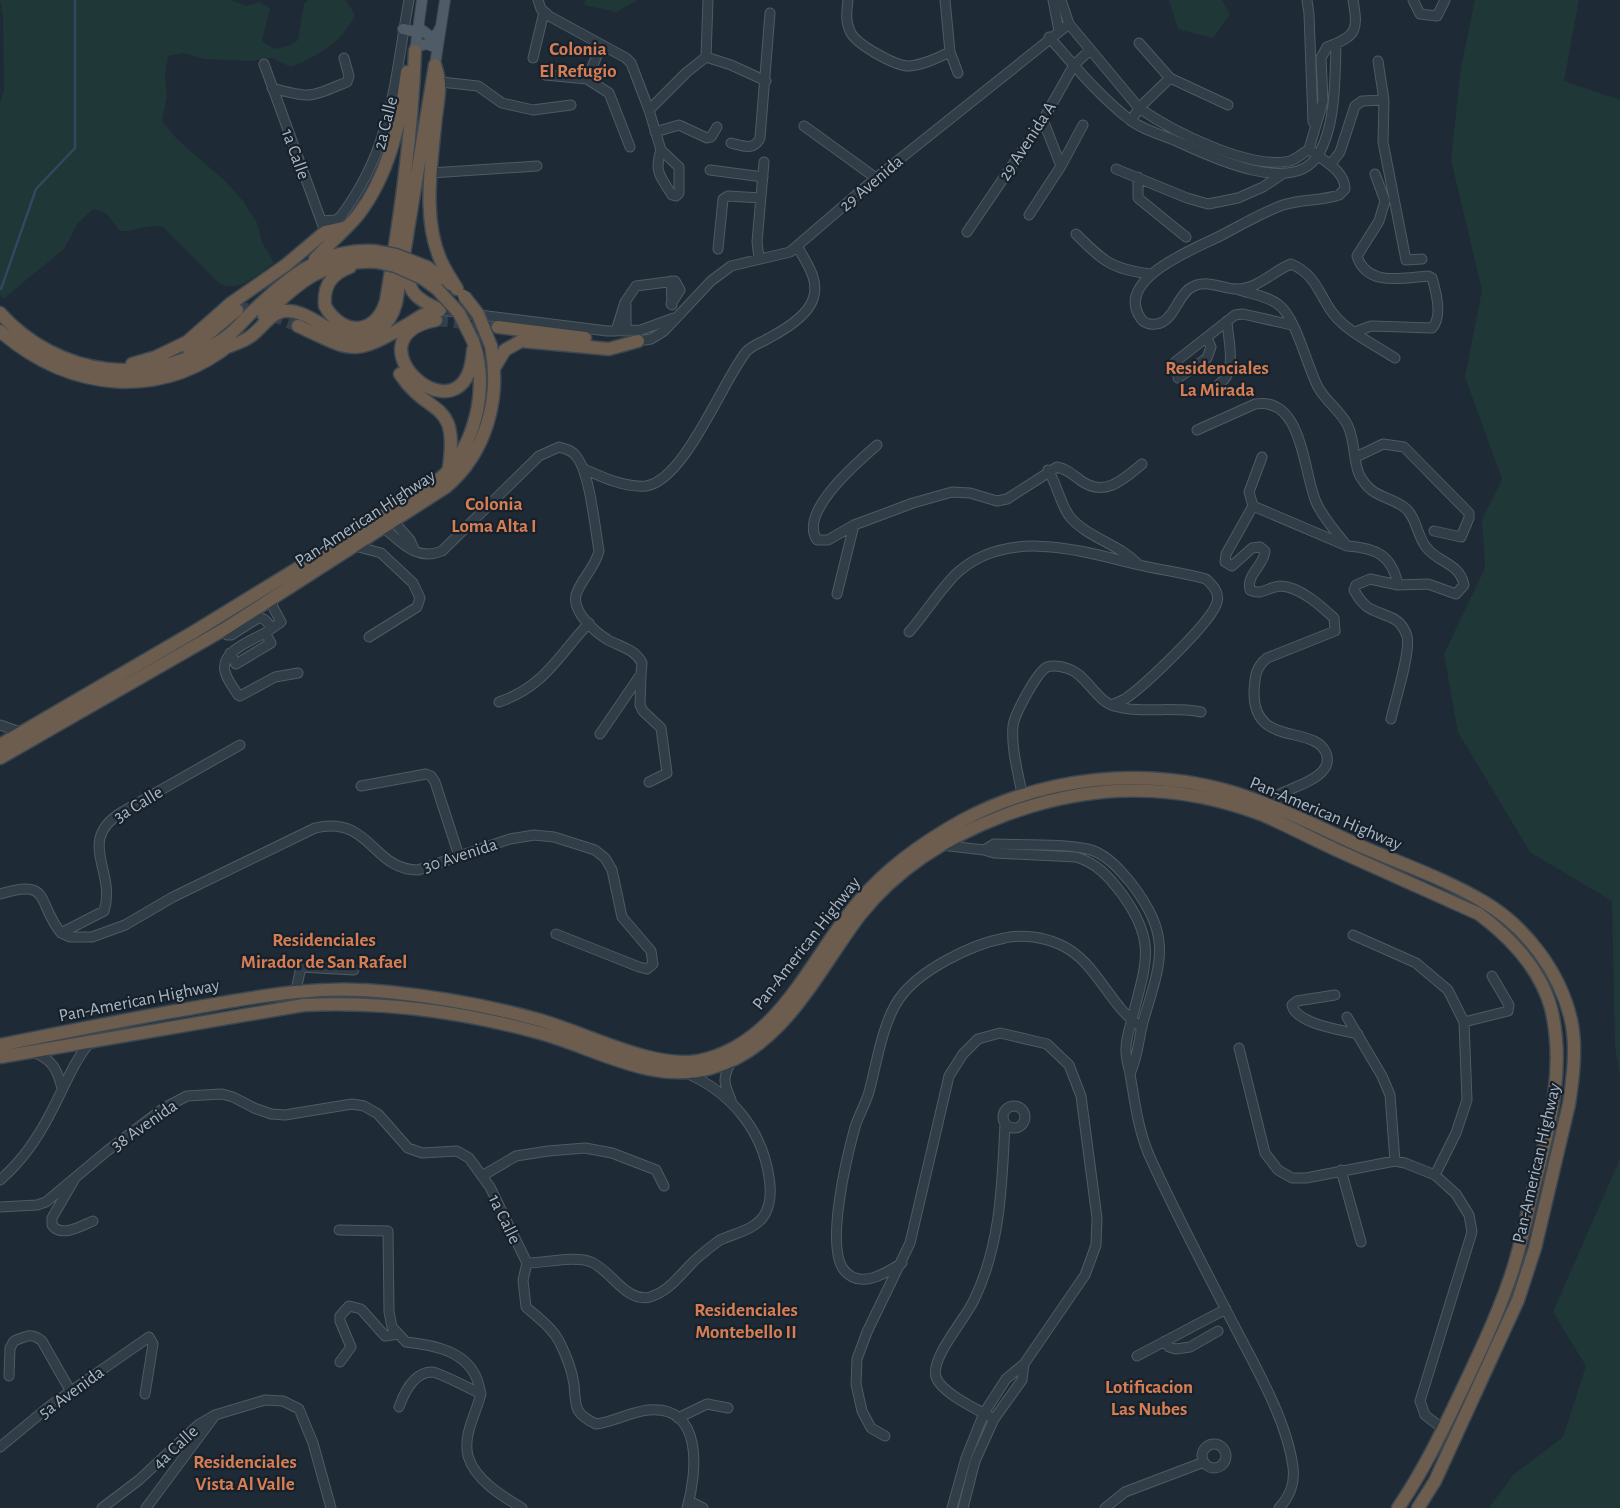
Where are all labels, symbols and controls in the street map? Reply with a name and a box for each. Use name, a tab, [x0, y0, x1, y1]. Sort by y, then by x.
district label: Colonia El Refugio	[539, 40, 617, 81]
street label: 2a Calle	[371, 95, 401, 152]
street label: 29 Avenida A	[996, 98, 1060, 184]
street label: 1a Calle	[278, 127, 312, 182]
street label: 29 Avenida	[837, 152, 907, 215]
district label: Residenciales La Mirada	[1165, 359, 1269, 400]
street label: Pan-American Highway	[292, 467, 439, 571]
district label: Colonia Loma Alta I	[451, 495, 537, 536]
street label: Pan-American Highway	[1247, 774, 1405, 854]
street label: 3a Calle	[111, 783, 166, 826]
street label: 30 Avenida	[421, 836, 500, 876]
street label: Pan-American Highway	[749, 874, 864, 1013]
district label: Residenciales Mirador de San Rafael	[241, 931, 407, 972]
street label: Pan-American Highway	[57, 977, 221, 1025]
street label: Pan-American Highway	[1510, 1081, 1564, 1245]
street label: 38 Avenida	[108, 1097, 181, 1155]
street label: 1a Calle	[485, 1192, 524, 1247]
district label: Residenciales Montebello II	[694, 1301, 798, 1342]
street label: 5a Avenida	[36, 1363, 108, 1422]
district label: Lotificacion Las Nubes	[1105, 1378, 1193, 1419]
street label: 4a Calle	[150, 1422, 202, 1473]
district label: Residenciales Vista Al Valle	[193, 1453, 297, 1494]

